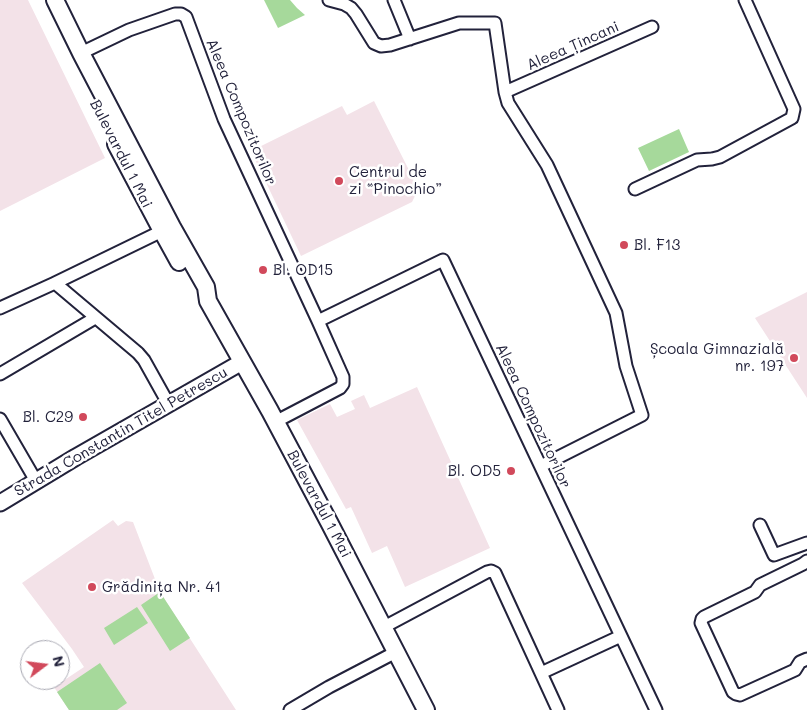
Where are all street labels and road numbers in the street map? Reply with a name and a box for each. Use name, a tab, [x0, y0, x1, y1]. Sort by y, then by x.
street label: Aleea Țincani	[524, 18, 622, 74]
street label: Aleea Compozitorilor	[202, 36, 280, 188]
street label: Bulevardul 1 Mai	[86, 97, 156, 211]
street label: Aleea Compozitorilor	[492, 341, 574, 491]
street label: Strada Constantin Titel Petrescu	[11, 363, 231, 501]
street label: Bulevardul 1 Mai	[283, 447, 355, 561]

